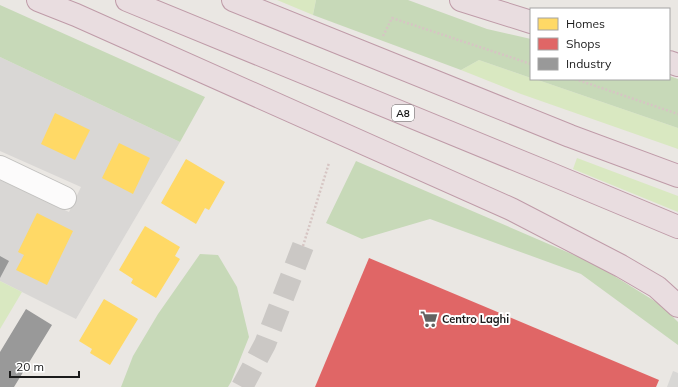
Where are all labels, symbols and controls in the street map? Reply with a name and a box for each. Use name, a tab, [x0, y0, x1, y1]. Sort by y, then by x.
legend	[530, 8, 670, 80]
text: Homes	[566, 16, 605, 31]
text: Shops	[566, 36, 601, 51]
text: Industry	[566, 56, 612, 71]
road number: A8	[392, 105, 414, 121]
supermarket icon: Centro Laghi	[419, 309, 439, 329]
place label: Centro Laghi	[442, 312, 509, 326]
scale bar	[10, 353, 79, 379]
text: 20 m	[16, 359, 44, 374]

